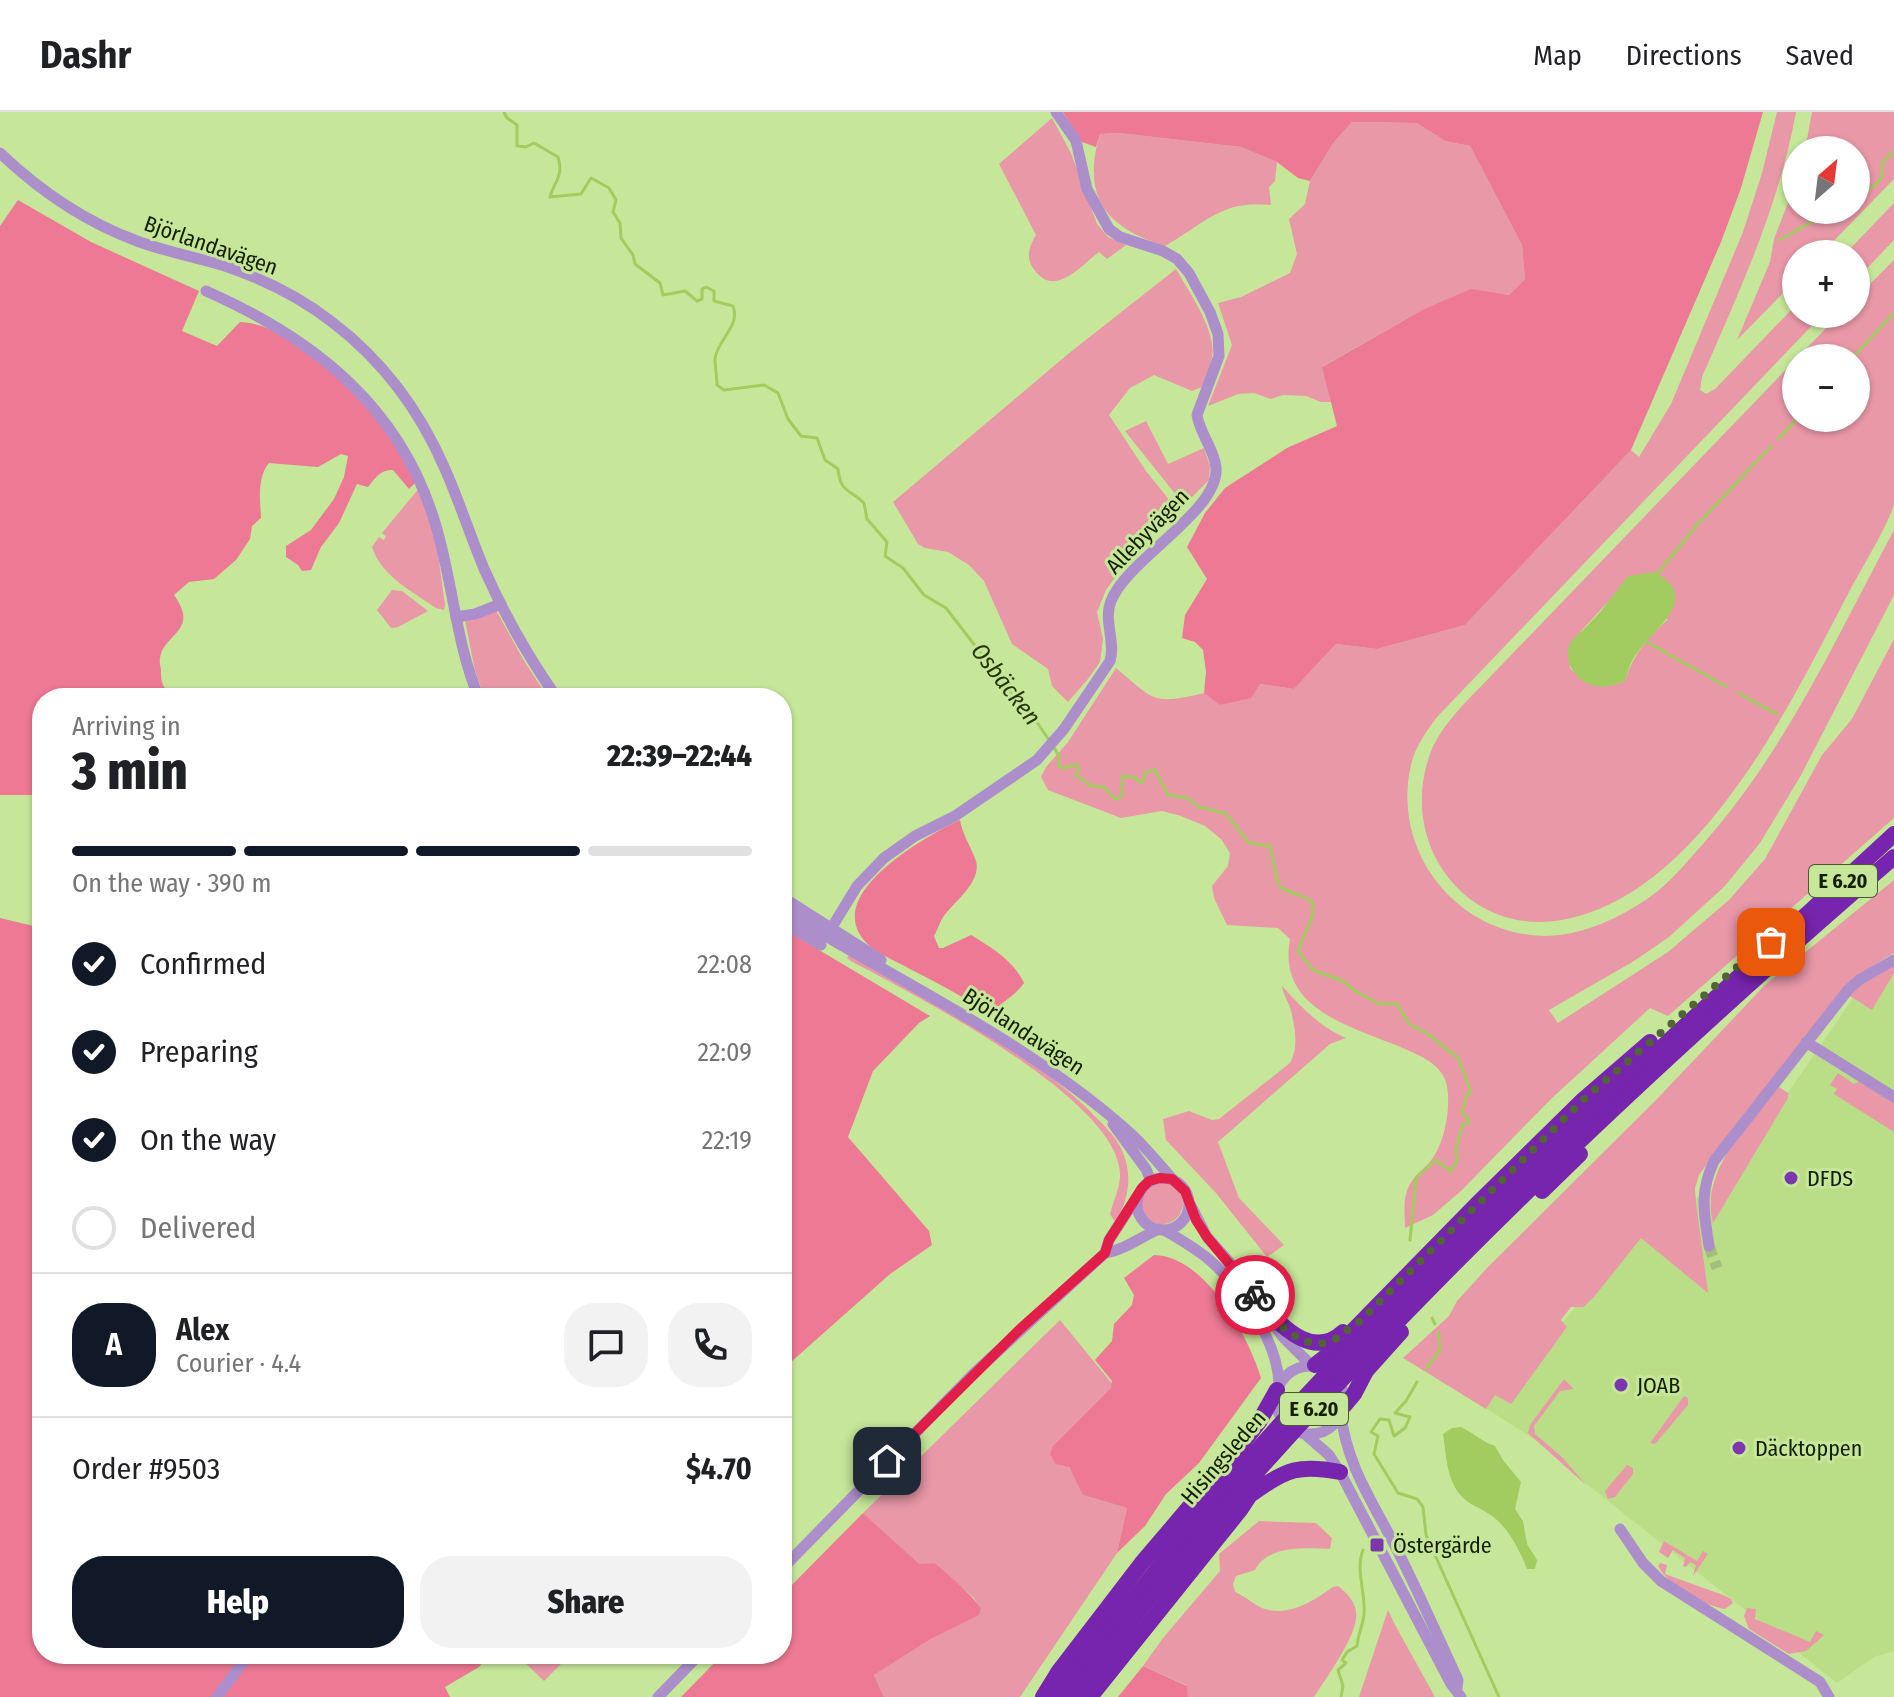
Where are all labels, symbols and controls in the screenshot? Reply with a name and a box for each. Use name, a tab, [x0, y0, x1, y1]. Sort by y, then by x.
text: Dashr	[40, 32, 131, 78]
text: Map	[1533, 39, 1582, 72]
text: Directions	[1626, 39, 1742, 72]
text: Saved	[1786, 39, 1854, 72]
north arrow	[1782, 136, 1870, 224]
map controls	[1782, 136, 1870, 432]
street label: Björlandavägen	[140, 210, 281, 281]
button: +	[1782, 240, 1870, 328]
button: −	[1782, 344, 1870, 432]
street label: Allebyvägen	[1100, 483, 1195, 580]
water label: Osbäcken	[965, 637, 1047, 731]
text: Arriving in	[72, 711, 181, 742]
text: 22:39–22:44	[607, 738, 752, 774]
text: 3 min	[72, 740, 188, 803]
road number: E 6.20	[1809, 865, 1877, 897]
text: On the way · 390 m	[72, 868, 271, 899]
pin	[1737, 908, 1805, 976]
icon: bag	[1749, 920, 1793, 964]
icon: check	[72, 942, 116, 986]
text: Confirmed	[140, 946, 266, 982]
text: 22:08	[697, 949, 752, 980]
street label: Björlandavägen	[958, 982, 1090, 1081]
icon: check	[72, 1030, 116, 1074]
text: Preparing	[140, 1034, 258, 1070]
text: 22:09	[698, 1037, 752, 1068]
icon: check	[72, 1118, 116, 1162]
text: On the way	[140, 1122, 276, 1158]
text: 22:19	[702, 1125, 752, 1156]
place label: DFDS	[1807, 1165, 1853, 1192]
marker: DFDS	[1782, 1169, 1800, 1187]
text: Delivered	[140, 1210, 256, 1246]
courier	[1215, 1255, 1295, 1335]
icon: bike	[1233, 1273, 1277, 1317]
button: chat	[564, 1303, 648, 1387]
button: phone	[668, 1303, 752, 1387]
text: Alex	[176, 1312, 229, 1348]
text: A	[106, 1327, 122, 1363]
text: Courier · 4.4	[176, 1348, 301, 1379]
place label: JOAB	[1637, 1372, 1680, 1399]
marker: JOAB	[1612, 1376, 1630, 1394]
road number: E 6.20	[1280, 1393, 1348, 1425]
street label: Hisingsleden	[1175, 1405, 1272, 1510]
pin	[853, 1427, 921, 1495]
place label: Däcktoppen	[1755, 1435, 1862, 1462]
icon: home	[865, 1439, 909, 1483]
marker: Däcktoppen	[1730, 1439, 1748, 1457]
text: Order #9503	[72, 1451, 220, 1487]
text: $4.70	[686, 1451, 752, 1487]
place label: Östergärde	[1393, 1532, 1492, 1559]
marker: Östergärde	[1368, 1536, 1386, 1554]
button: Help	[72, 1556, 404, 1648]
button: Share	[420, 1556, 752, 1648]

